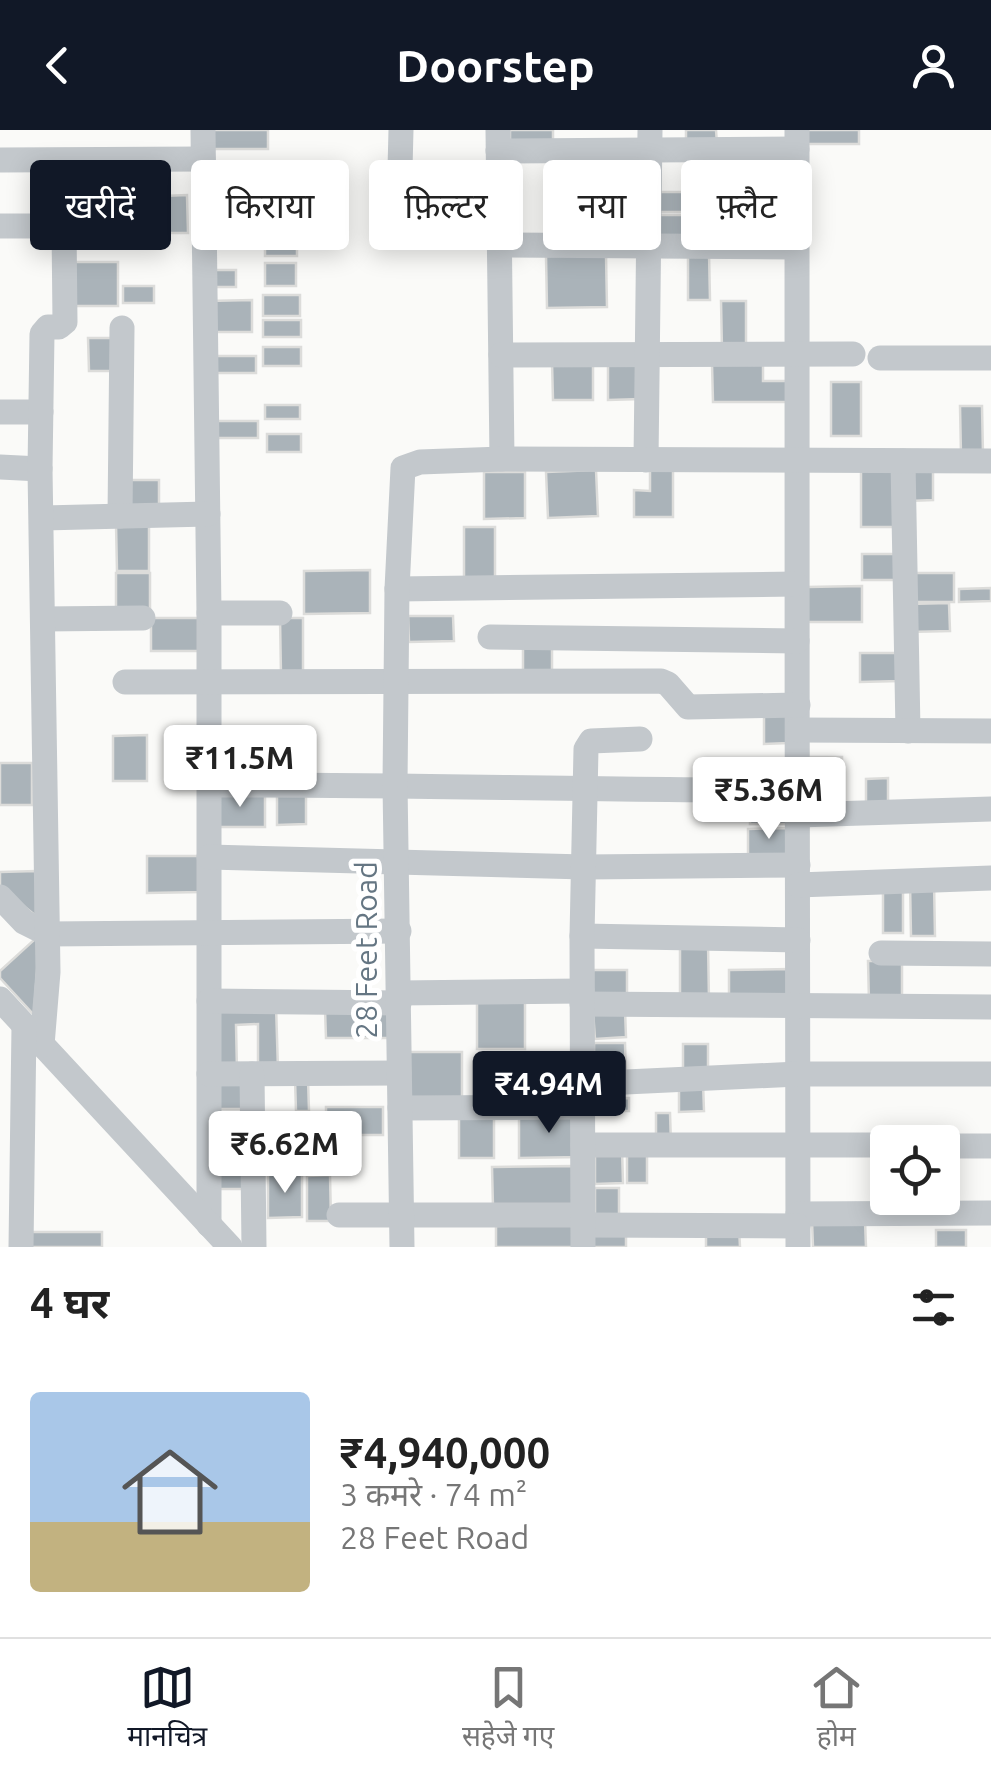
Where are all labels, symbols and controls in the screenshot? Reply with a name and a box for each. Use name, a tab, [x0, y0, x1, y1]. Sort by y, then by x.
icon: back	[30, 38, 85, 93]
icon: person	[906, 38, 961, 93]
text: Doorstep	[396, 40, 595, 91]
chip: खरीदें	[30, 160, 171, 250]
chip: किराया	[191, 160, 349, 250]
chip: फ़िल्टर	[369, 160, 523, 250]
chip: नया	[543, 160, 661, 250]
chip: फ़्लैट	[681, 160, 812, 250]
pin: ₹11.5M	[159, 725, 321, 810]
text: ₹11.5M	[186, 739, 294, 775]
pin: ₹5.36M	[688, 757, 850, 842]
text: ₹5.36M	[715, 771, 823, 807]
street label: 28 Feet Road	[349, 861, 383, 1039]
pin: ₹4.94M	[468, 1051, 630, 1136]
text: ₹4.94M	[495, 1065, 603, 1101]
pin: ₹6.62M	[204, 1111, 366, 1196]
text: ₹6.62M	[231, 1125, 339, 1161]
map controls	[870, 1125, 960, 1215]
button: locate	[870, 1125, 960, 1215]
text: 4 घर	[30, 1279, 109, 1326]
icon: filters	[906, 1280, 961, 1335]
text: ₹4,940,000	[340, 1429, 550, 1476]
icon: home	[110, 1432, 230, 1552]
text: 3 कमरे · 74 m²	[340, 1476, 527, 1512]
text: 28 Feet Road	[340, 1519, 529, 1555]
tab: मानचित्र	[127, 1660, 207, 1757]
tab: सहेजे गए	[462, 1660, 554, 1757]
tab: होम	[809, 1660, 864, 1757]

